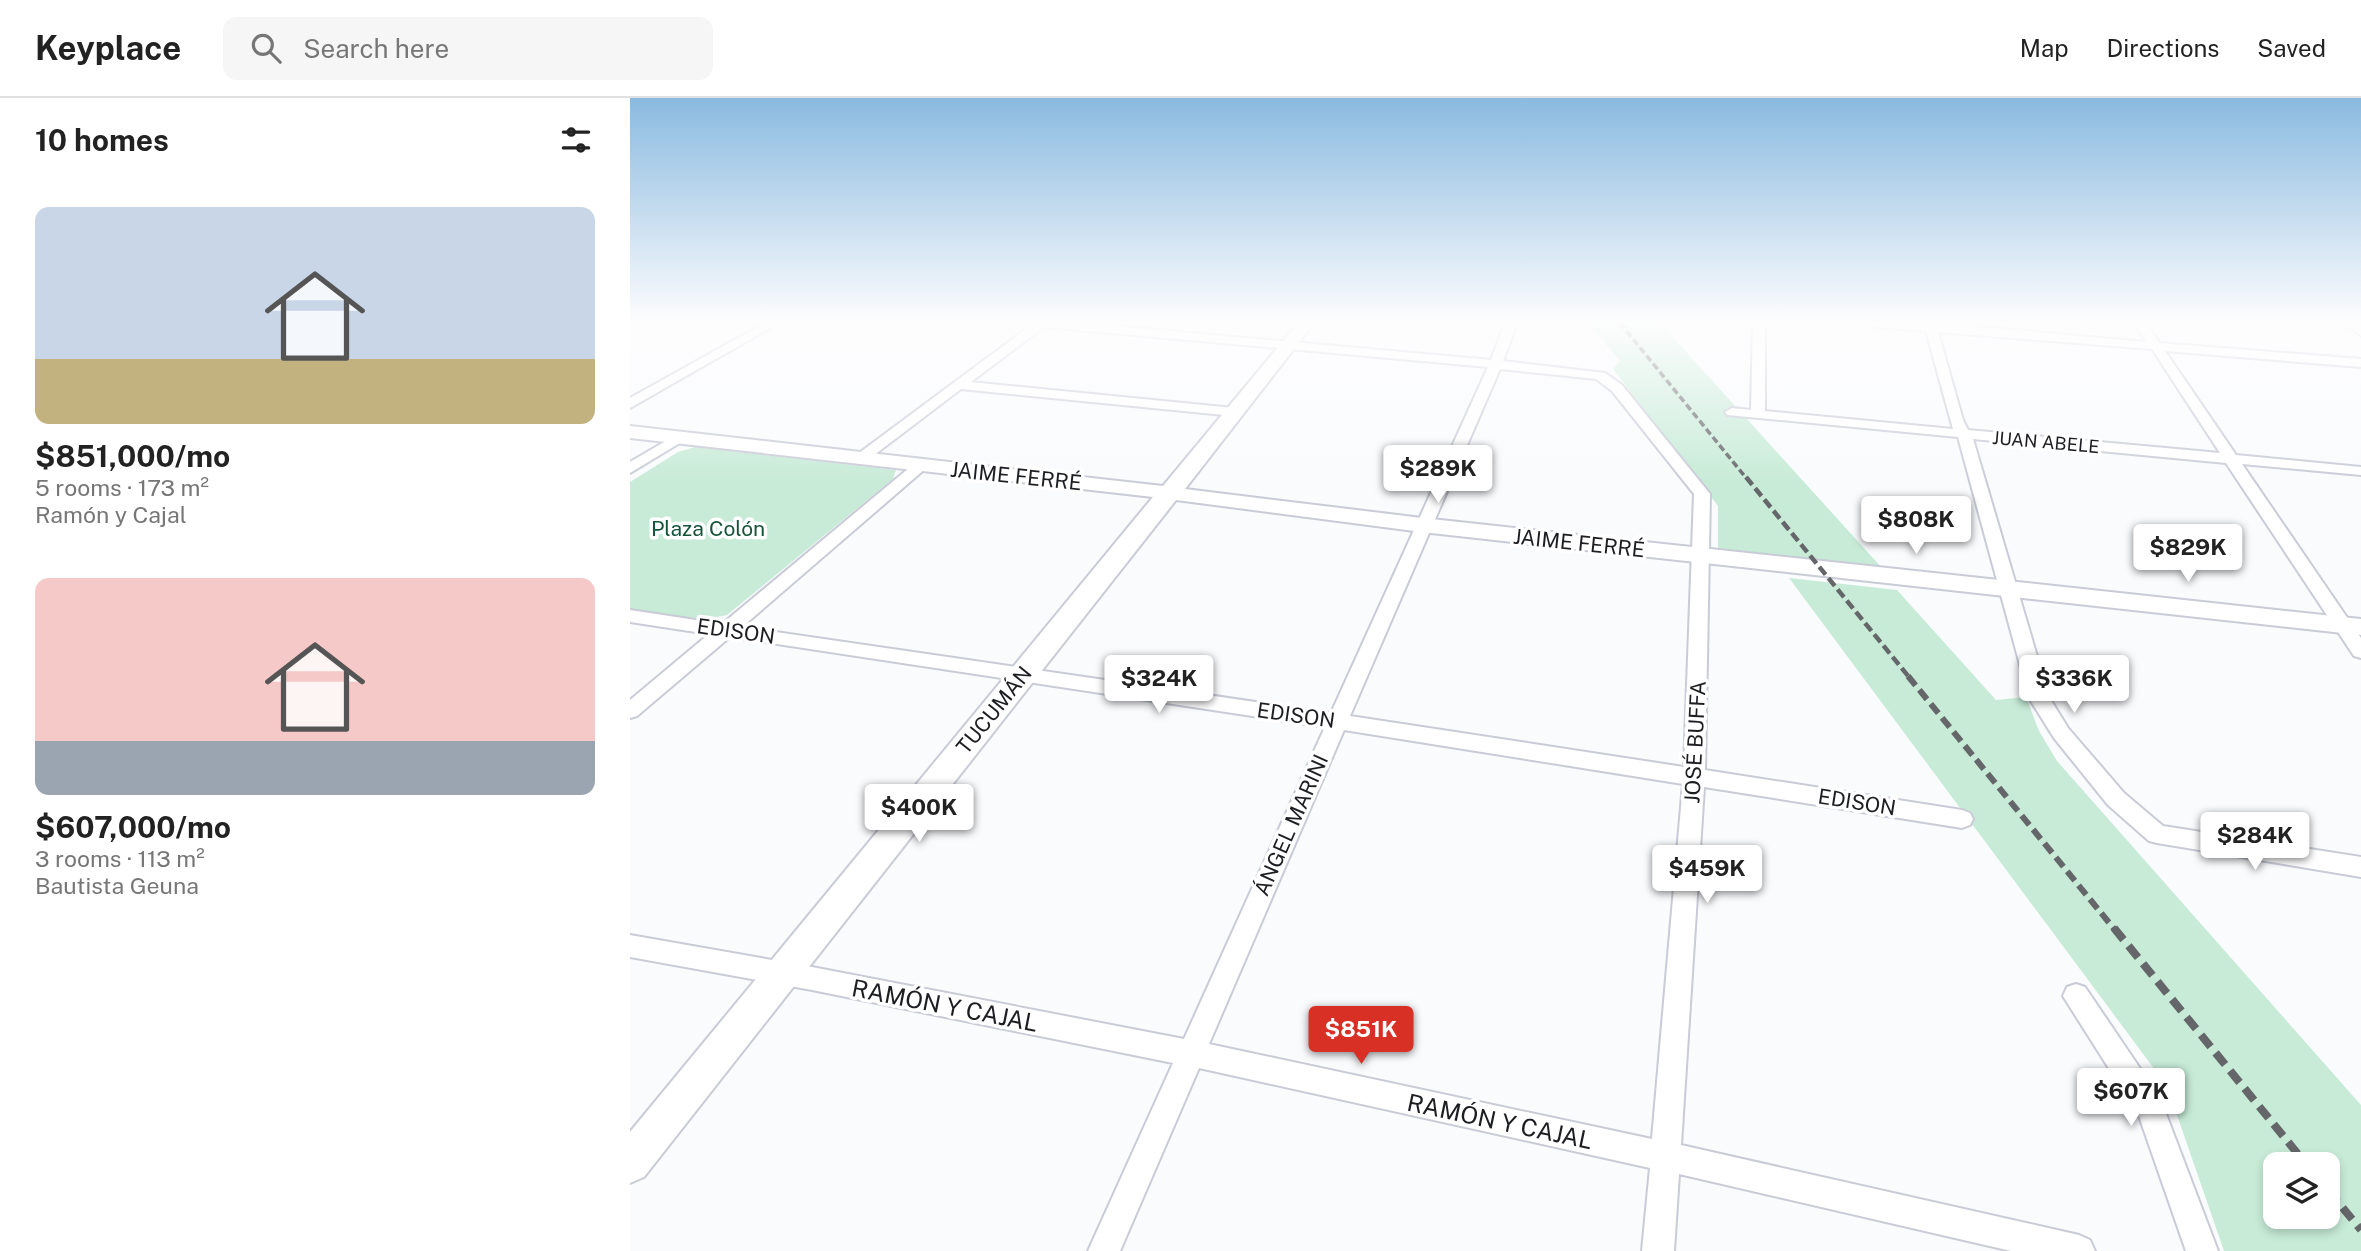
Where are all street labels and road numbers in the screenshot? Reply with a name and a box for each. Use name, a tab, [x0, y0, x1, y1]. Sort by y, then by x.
street label: JUAN ABELE	[1992, 427, 2100, 457]
street label: JAIME FERRÉ	[949, 457, 1083, 495]
street label: JAIME FERRÉ	[1512, 524, 1646, 562]
street label: EDISON	[695, 613, 777, 649]
street label: TUCUMÁN	[951, 661, 1037, 759]
street label: JOSÉ BUFFA	[1679, 680, 1711, 804]
street label: EDISON	[1255, 697, 1337, 733]
street label: ÁNGEL MARINI	[1249, 751, 1333, 899]
street label: EDISON	[1816, 783, 1898, 821]
street label: RAMÓN Y CAJAL	[850, 973, 1040, 1037]
street label: RAMÓN Y CAJAL	[1405, 1088, 1595, 1154]

